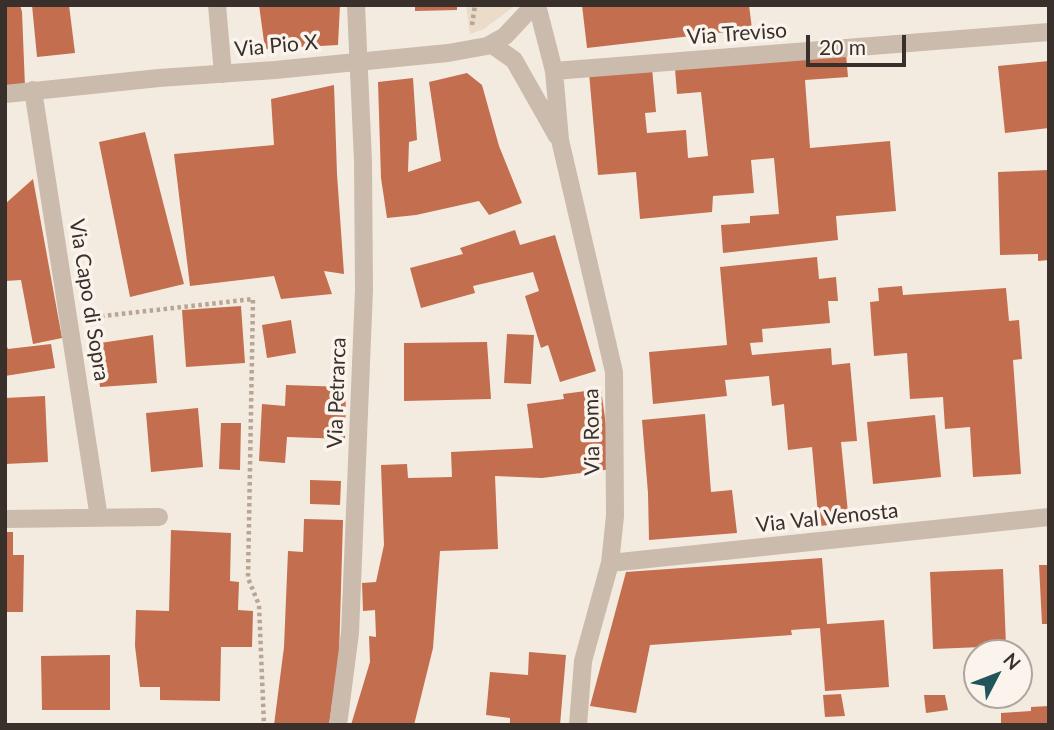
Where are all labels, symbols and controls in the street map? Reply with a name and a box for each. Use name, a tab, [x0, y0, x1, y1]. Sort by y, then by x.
street label: Via Treviso	[686, 18, 788, 50]
scale bar	[809, 21, 909, 65]
street label: Via Pio X	[233, 30, 319, 62]
text: 20 m	[819, 34, 866, 59]
street label: Via Capo di Sopra	[64, 217, 114, 383]
street label: Via Petrarca	[322, 337, 352, 449]
street label: Via Roma	[579, 388, 605, 476]
street label: Via Val Venosta	[755, 498, 899, 538]
north arrow	[963, 639, 1033, 709]
text: N	[999, 648, 1026, 674]

